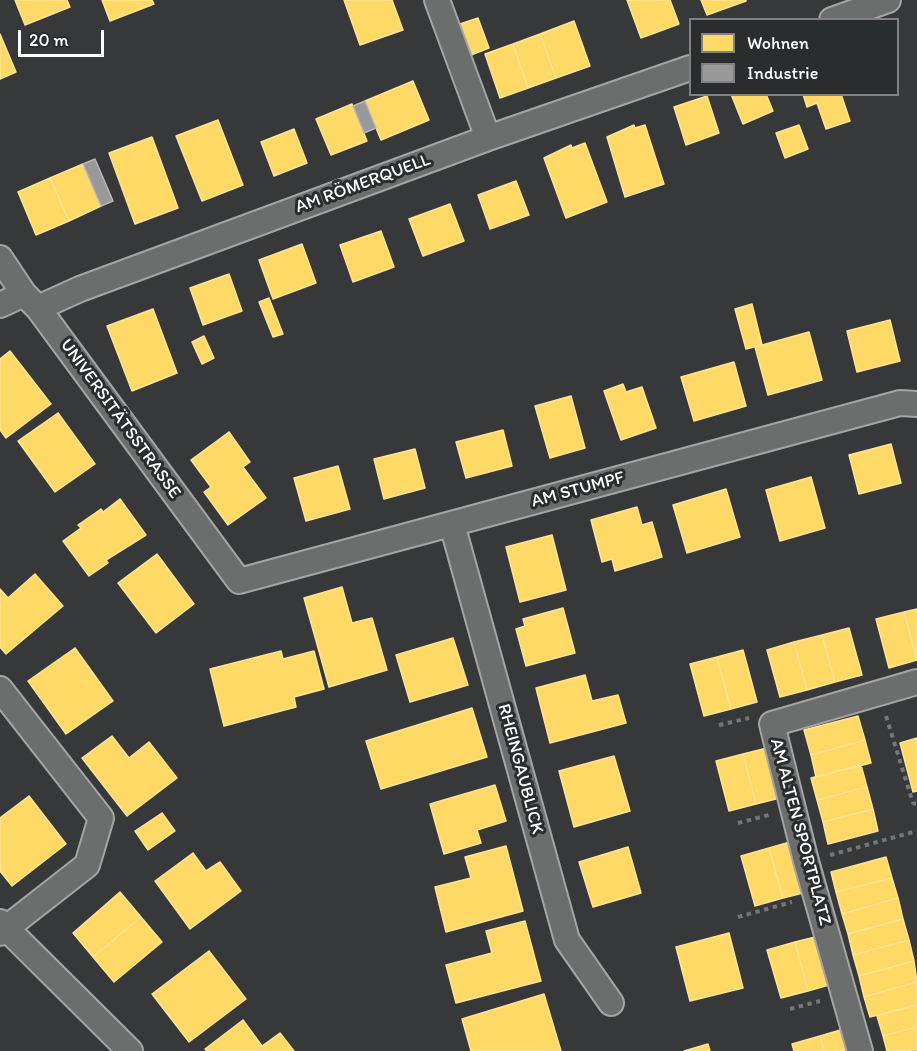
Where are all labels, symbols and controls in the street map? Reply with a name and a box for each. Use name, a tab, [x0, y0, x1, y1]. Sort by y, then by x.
scale bar	[21, 18, 106, 56]
legend	[689, 18, 899, 96]
text: 20 m	[29, 29, 69, 51]
text: Wohnen	[747, 32, 809, 54]
text: Industrie	[747, 62, 818, 84]
street label: AM RÖMERQUELL	[292, 150, 434, 218]
street label: UNIVERSITÄTSSTRASSE	[55, 335, 185, 503]
street label: AM STUMPF	[529, 467, 627, 513]
street label: RHEINGAUBLICK	[492, 702, 548, 836]
street label: AM ALTEN SPORTPLATZ	[765, 736, 835, 928]

